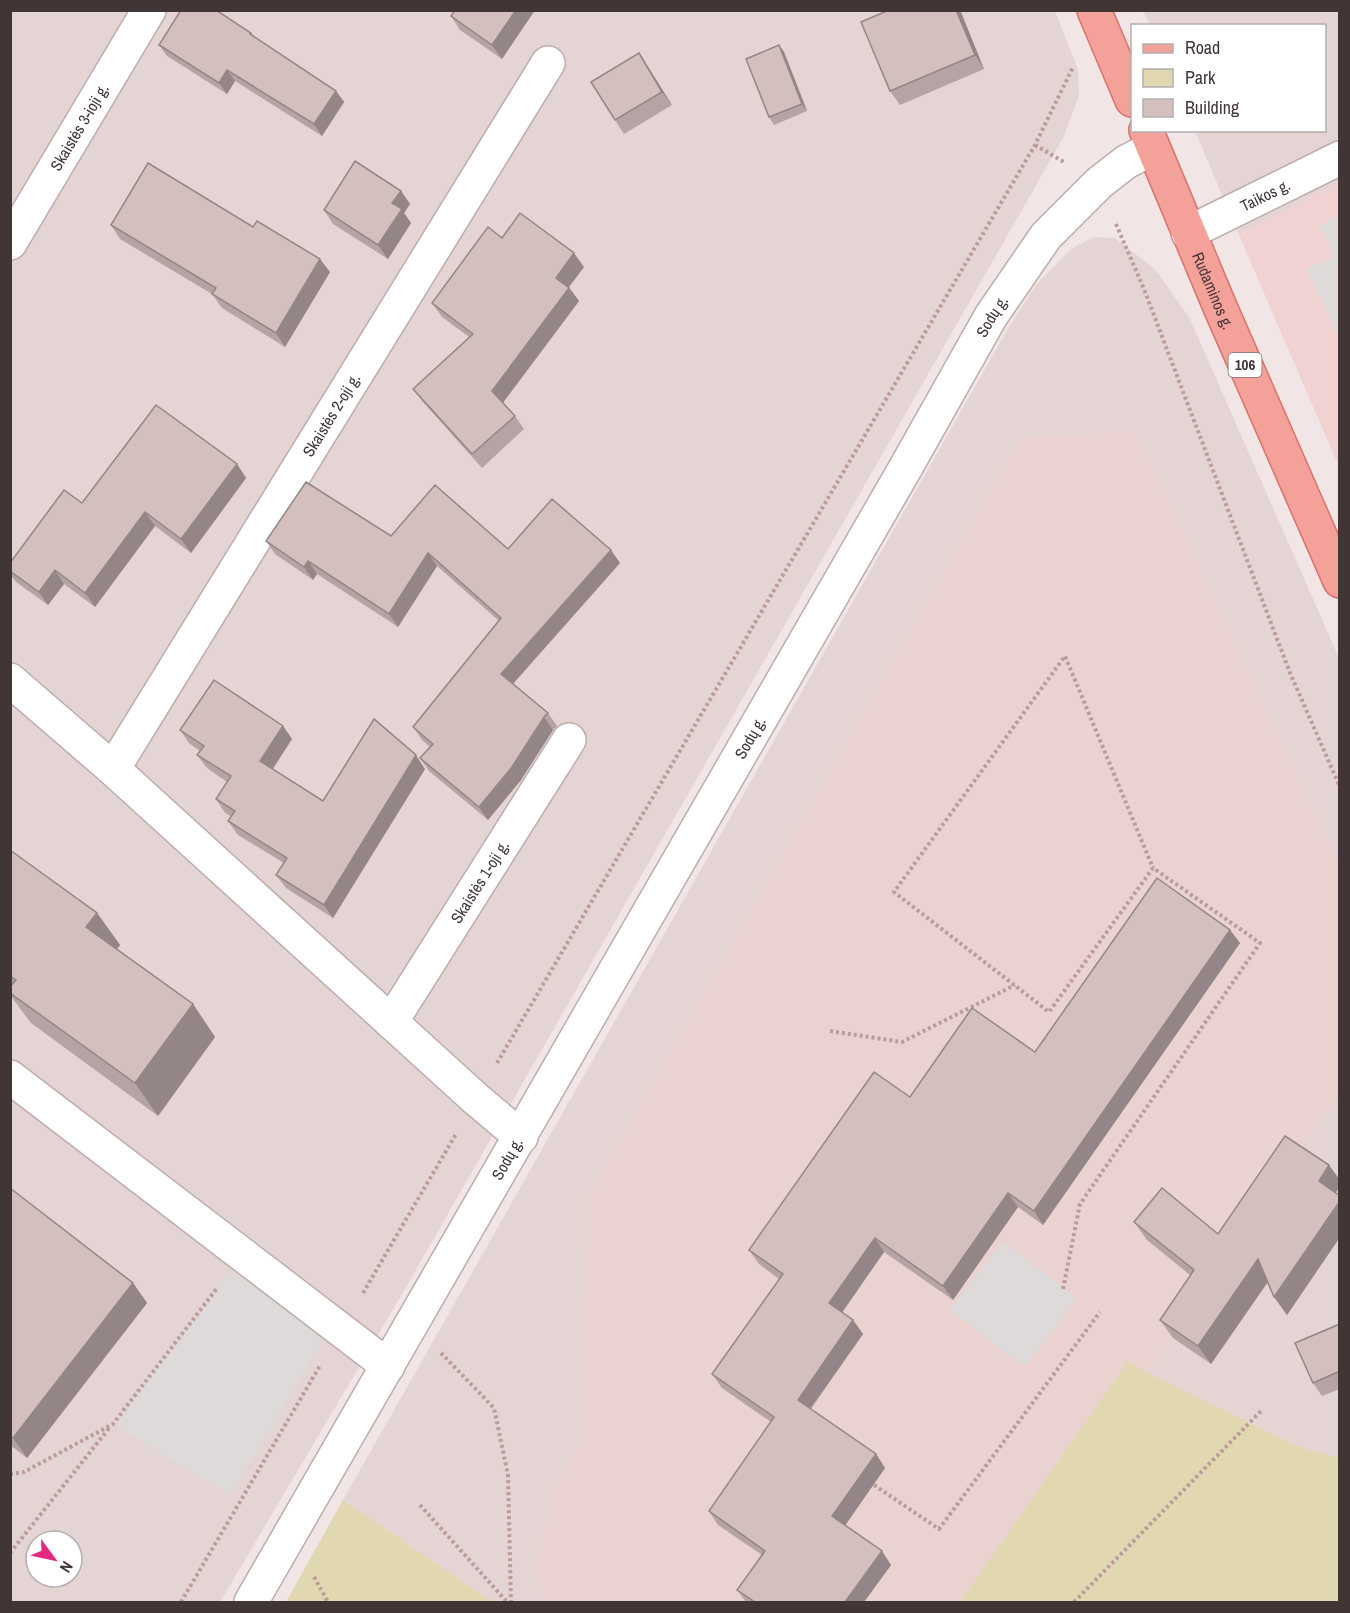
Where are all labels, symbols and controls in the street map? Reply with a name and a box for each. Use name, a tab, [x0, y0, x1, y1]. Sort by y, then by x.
legend	[1131, 24, 1326, 132]
text: Road	[1185, 35, 1220, 60]
text: Park	[1185, 65, 1216, 90]
street label: Skaistės 3-ioji g.	[45, 79, 114, 175]
text: Building	[1185, 95, 1240, 120]
street label: Taikos g.	[1237, 173, 1294, 216]
street label: Rudaminos g.	[1187, 249, 1239, 333]
street label: Sodų g.	[970, 291, 1013, 341]
road number: 106	[1228, 353, 1262, 377]
street label: Skaistės 2-oji g.	[297, 369, 365, 461]
street label: Sodų g.	[729, 713, 771, 763]
street label: Skaistės 1-oji g.	[445, 836, 514, 927]
street label: Sodų g.	[486, 1133, 528, 1184]
north arrow	[24, 1529, 84, 1589]
text: N	[55, 1557, 78, 1577]

